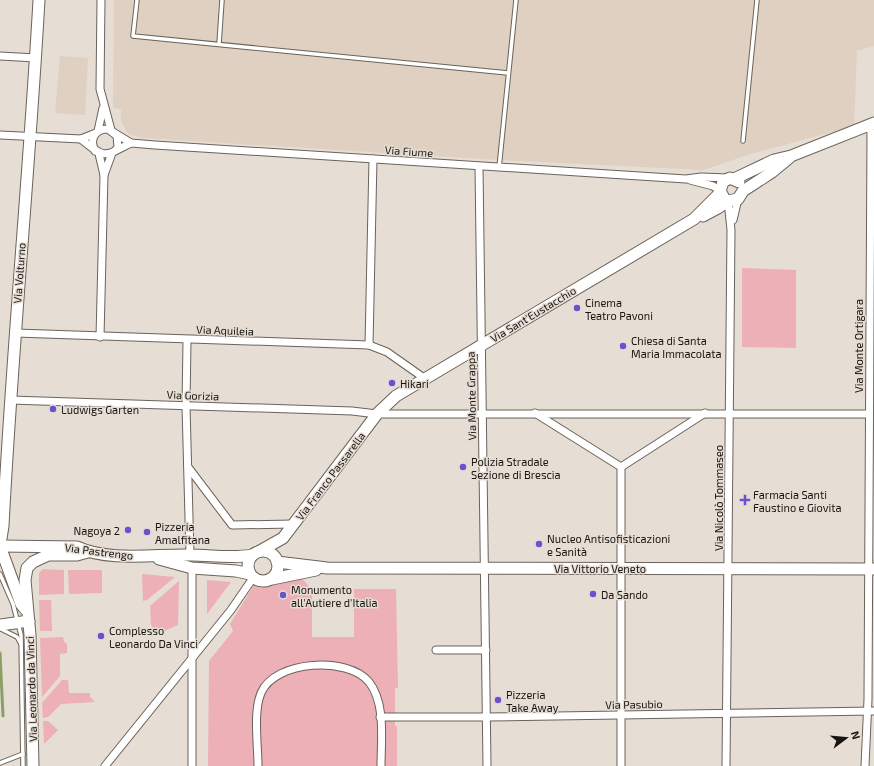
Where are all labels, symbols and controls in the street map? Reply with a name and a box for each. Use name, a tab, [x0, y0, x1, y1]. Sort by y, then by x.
street label: Via Fiume	[384, 143, 434, 159]
street label: Via Volturno	[10, 242, 28, 304]
street label: Via Sant'Eustacchio	[488, 283, 578, 345]
place label: Cinema Teatro Pavoni	[585, 296, 653, 322]
street label: Via Monte Ortigara	[852, 299, 865, 393]
marker: Cinema Teatro Pavoni	[572, 303, 582, 313]
street label: Via Aquileia	[196, 322, 254, 338]
place label: Chiesa di Santa Maria Immacolata	[631, 334, 722, 360]
marker: Chiesa di Santa Maria Immacolata	[618, 341, 628, 351]
street label: Via Monte Grappa	[464, 351, 478, 441]
place label: Hikari	[400, 377, 429, 390]
marker: Hikari	[387, 378, 397, 388]
street label: Via Gorizia	[166, 388, 220, 402]
place label: Ludwigs Garten	[61, 403, 139, 416]
marker: Ludwigs Garten	[48, 404, 58, 414]
street label: Via Franco Passarella	[293, 429, 367, 523]
street label: Via Nicolò Tommaseo	[712, 445, 725, 551]
place label: Polizia Stradale Sezione di Brescia	[471, 455, 561, 481]
marker: Polizia Stradale Sezione di Brescia	[458, 462, 468, 472]
place label: Farmacia Santi Faustino e Giovita	[753, 488, 842, 514]
marker: Farmacia Santi Faustino e Giovita	[740, 495, 750, 505]
place label: Pizzeria Amalfitana	[155, 520, 210, 546]
place label: Nagoya 2	[73, 524, 120, 537]
marker: Nagoya 2	[123, 525, 133, 535]
marker: Pizzeria Amalfitana	[142, 527, 152, 537]
place label: Nucleo Antisofisticazioni e Sanità	[547, 532, 670, 558]
marker: Nucleo Antisofisticazioni e Sanità	[534, 539, 544, 549]
street label: Via Pastrengo	[64, 540, 134, 562]
street label: Via Vittorio Veneto	[554, 562, 646, 575]
place label: Monumento all'Autiere d'Italia	[291, 583, 378, 609]
place label: Da Sando	[601, 588, 648, 601]
marker: Da Sando	[588, 589, 598, 599]
marker: Monumento all'Autiere d'Italia	[278, 590, 288, 600]
place label: Complesso Leonardo Da Vinci	[109, 624, 198, 650]
marker: Complesso Leonardo Da Vinci	[96, 631, 106, 641]
street label: Via Leonardo da Vinci	[23, 636, 39, 742]
place label: Pizzeria Take Away	[506, 688, 559, 714]
marker: Pizzeria Take Away	[493, 695, 503, 705]
street label: Via Pasubio	[605, 697, 663, 711]
north arrow	[826, 718, 866, 758]
text: N	[849, 729, 863, 741]

